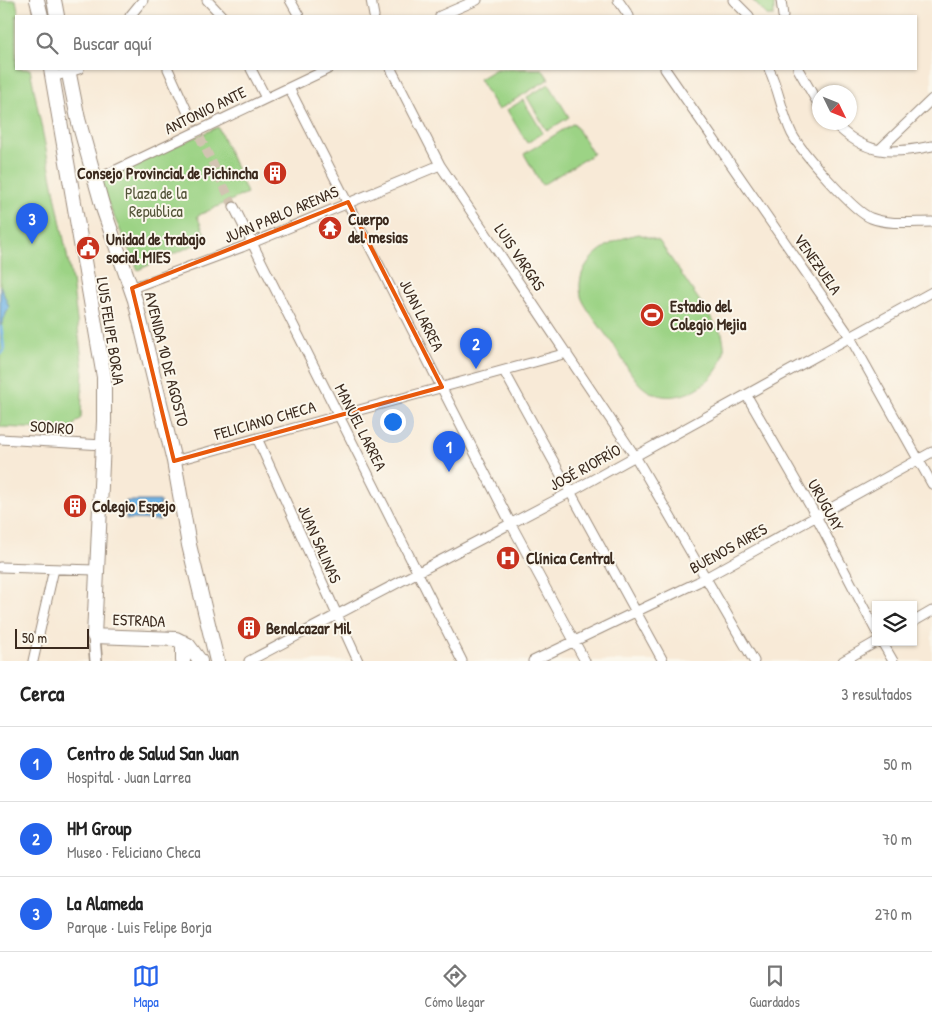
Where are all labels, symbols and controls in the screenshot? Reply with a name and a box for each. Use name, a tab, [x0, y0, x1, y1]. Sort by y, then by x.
search box	[15, 15, 917, 70]
icon: search	[33, 29, 61, 57]
text: Buscar aquí	[73, 30, 152, 56]
street label: ANTONIO ANTE	[160, 81, 250, 139]
north arrow	[812, 85, 857, 130]
building icon: Consejo Provincial de Pichincha	[262, 160, 288, 186]
place label: Consejo Provincial de Pichincha	[77, 162, 259, 184]
street label: JUAN PABLO ARENAS	[220, 180, 342, 248]
park label: Plaza de la Republica	[125, 182, 187, 222]
pin: 3	[16, 203, 48, 244]
place label: Cuerpo del mesias	[348, 208, 409, 248]
temple icon: Cuerpo del mesias	[317, 215, 343, 241]
street label: LUIS VARGAS	[490, 219, 551, 295]
place label: Unidad de trabajo social MIES	[106, 228, 206, 268]
street label: VENEZUELA	[789, 229, 847, 299]
public building icon: Unidad de trabajo social MIES	[75, 235, 101, 261]
street label: JUAN LARREA	[395, 275, 450, 355]
street label: LUIS FELIPE BORJA	[92, 276, 130, 387]
street label: AVENIDA 10 DE AGOSTO	[140, 289, 194, 429]
place label: Estadio del Colegio Mejia	[670, 295, 747, 336]
sports icon: Estadio del Colegio Mejia	[639, 302, 665, 328]
pin: 2	[460, 328, 492, 369]
street label: MANUEL LARREA	[330, 380, 392, 474]
street label: FELICIANO CHECA	[211, 395, 318, 445]
your location	[380, 409, 406, 435]
street label: SODIRO	[29, 415, 75, 440]
pin: 1	[433, 431, 465, 472]
street label: JOSÉ RIOFRÍO	[545, 438, 625, 496]
street label: URUGUAY	[803, 475, 849, 535]
building icon: Colegio Espejo	[62, 493, 88, 519]
place label: Colegio Espejo	[92, 495, 176, 518]
street label: JUAN SALINAS	[293, 501, 347, 587]
street label: BUENOS AIRES	[685, 517, 771, 578]
hospital icon: Clínica Central	[495, 545, 521, 571]
place label: Clínica Central	[526, 547, 615, 569]
map controls	[872, 601, 917, 646]
button: layers	[872, 601, 917, 646]
street label: ESTRADA	[112, 608, 166, 632]
building icon: Benalcazar Mil	[236, 615, 262, 641]
place label: Benalcazar Mil	[266, 617, 352, 639]
scale bar	[15, 626, 89, 649]
text: 50 m	[22, 628, 47, 647]
text: Cerca	[20, 679, 64, 708]
text: 3 resultados	[841, 683, 912, 705]
text: Centro de Salud San Juan	[67, 740, 239, 766]
text: 1	[33, 753, 39, 775]
text: 50 m	[884, 753, 912, 775]
text: Hospital · Juan Larrea	[67, 766, 191, 788]
text: HM Group	[67, 815, 131, 841]
text: 2	[32, 828, 40, 850]
text: 70 m	[882, 828, 912, 850]
text: Museo · Feliciano Checa	[67, 841, 200, 863]
text: La Alameda	[67, 890, 143, 916]
text: 3	[32, 903, 40, 925]
text: 270 m	[875, 903, 912, 925]
text: Parque · Luis Felipe Borja	[67, 916, 212, 938]
tab: Mapa	[132, 962, 160, 1011]
tab: Cómo llegar	[424, 962, 485, 1011]
tab: Guardados	[749, 962, 800, 1011]

